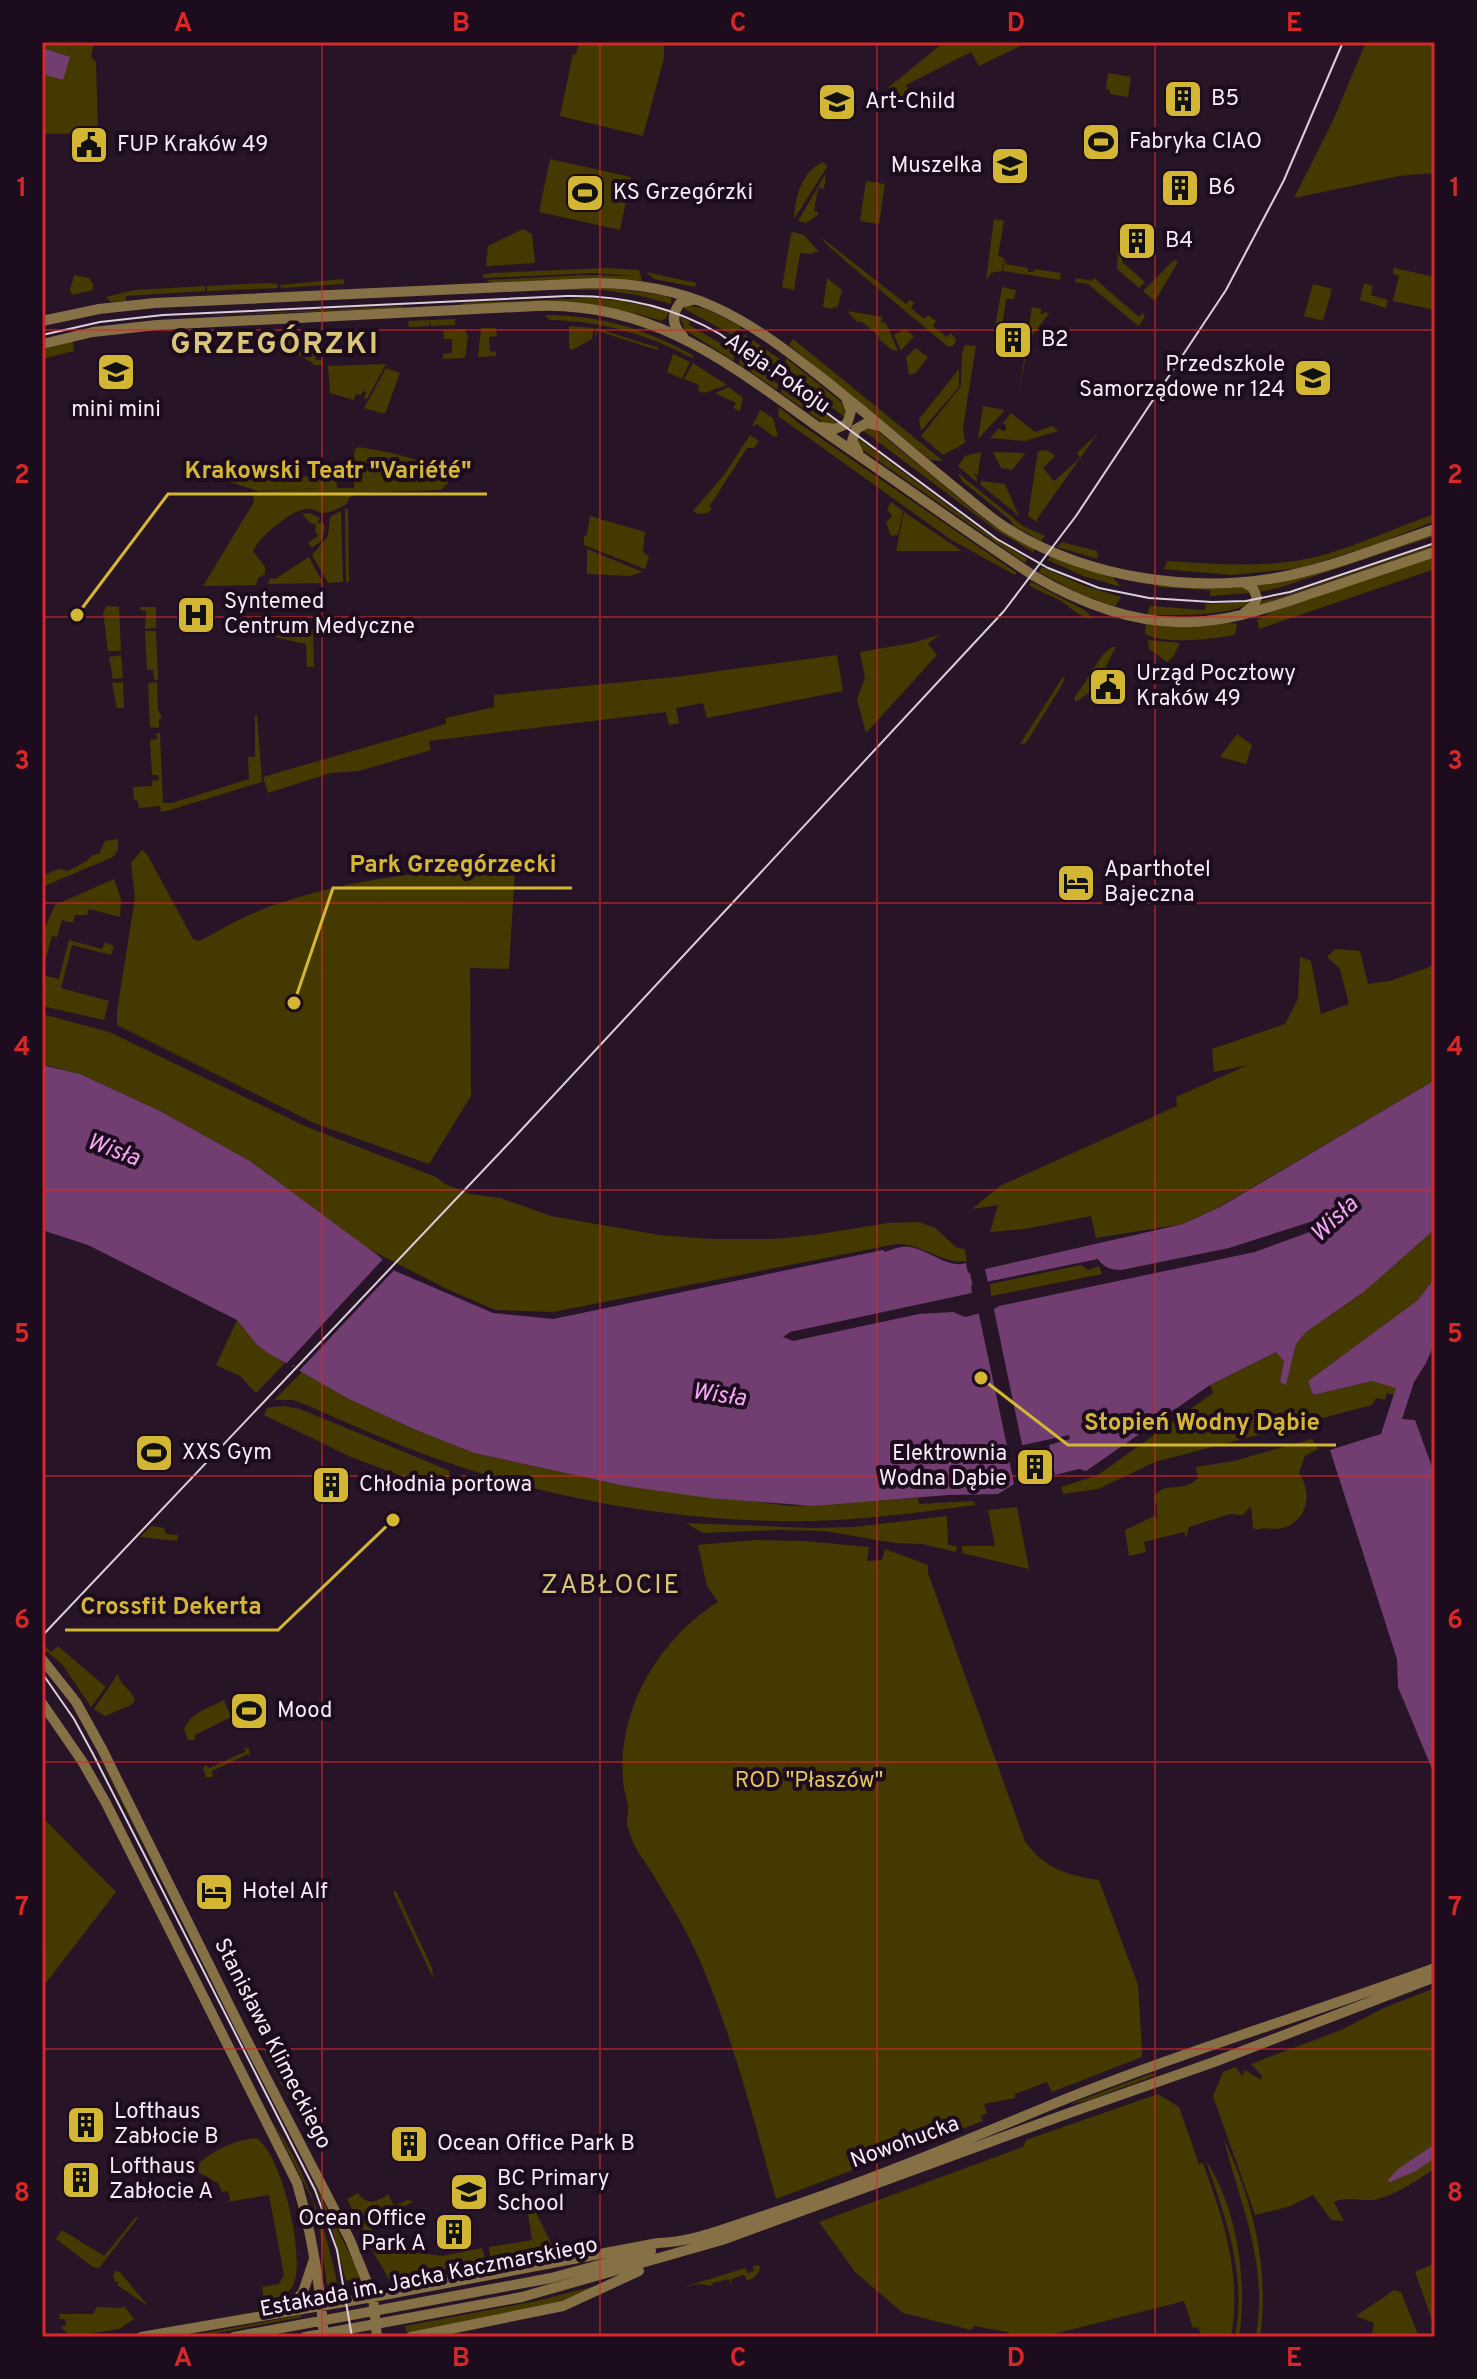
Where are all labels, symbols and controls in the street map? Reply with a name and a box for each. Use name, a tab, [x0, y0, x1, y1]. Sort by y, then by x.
text: A	[174, 8, 192, 41]
text: B	[452, 8, 470, 41]
text: C	[730, 8, 746, 41]
text: D	[1007, 8, 1025, 41]
text: E	[1286, 8, 1302, 41]
building icon: B5	[1162, 78, 1204, 120]
school or university icon: Art-Child	[816, 81, 858, 123]
place label: B5	[1211, 86, 1239, 113]
place label: Art-Child	[865, 89, 955, 116]
sports icon: Fabryka CIAO	[1080, 121, 1122, 163]
public building icon: FUP Kraków 49	[68, 124, 110, 166]
place label: Fabryka CIAO	[1129, 129, 1262, 156]
place label: FUP Kraków 49	[117, 132, 268, 159]
school or university icon: Muszelka	[989, 145, 1031, 187]
place label: Muszelka	[891, 153, 982, 180]
building icon: B6	[1159, 167, 1201, 209]
sports icon: KS Grzegórzki	[564, 172, 606, 214]
text: 1	[17, 173, 27, 206]
text: 1	[1450, 173, 1460, 206]
place label: B6	[1208, 175, 1236, 202]
place label: KS Grzegórzki	[613, 180, 753, 207]
building icon: B4	[1116, 220, 1158, 262]
place label: B4	[1165, 228, 1193, 255]
building icon: B2	[992, 319, 1034, 361]
district label: GRZEGÓRZKI	[170, 324, 380, 364]
place label: B2	[1041, 327, 1068, 354]
street label: Aleja Pokoju	[719, 328, 835, 420]
school or university icon: mini mini	[95, 351, 137, 393]
place label: Przedszkole Samorządowe nr 124	[1079, 352, 1285, 404]
school or university icon: Przedszkole Samorządowe nr 124	[1292, 357, 1334, 399]
place label: mini mini	[71, 397, 161, 424]
callout: Krakowski Teatr "Variété"	[168, 446, 487, 494]
text: Krakowski Teatr "Variété"	[184, 457, 472, 487]
text: 2	[14, 460, 30, 493]
text: 2	[1447, 460, 1463, 493]
place label: Syntemed Centrum Medyczne	[224, 589, 415, 641]
hospital icon: Syntemed Centrum Medyczne	[175, 594, 217, 636]
place label: Urząd Pocztowy Kraków 49	[1136, 661, 1296, 713]
public building icon: Urząd Pocztowy Kraków 49	[1087, 666, 1129, 708]
text: 3	[14, 746, 30, 779]
text: 3	[1447, 746, 1463, 779]
callout: Park Grzegórzecki	[333, 840, 572, 888]
text: Park Grzegórzecki	[349, 851, 557, 881]
place label: Aparthotel Bajeczna	[1104, 857, 1211, 909]
hotel icon: Aparthotel Bajeczna	[1055, 862, 1097, 904]
text: 4	[14, 1032, 30, 1065]
text: 4	[1447, 1032, 1463, 1065]
water label: Wisła	[82, 1128, 144, 1175]
water label: Wisła	[1305, 1190, 1366, 1250]
text: 5	[14, 1319, 30, 1352]
text: 5	[1447, 1319, 1463, 1352]
water label: Wisła	[690, 1377, 749, 1415]
callout: Stopień Wodny Dąbie	[1068, 1397, 1336, 1445]
text: Stopień Wodny Dąbie	[1084, 1409, 1320, 1439]
sports icon: XXS Gym	[133, 1432, 175, 1474]
place label: XXS Gym	[182, 1440, 272, 1467]
place label: Elektrownia Wodna Dąbie	[879, 1441, 1007, 1493]
building icon: Elektrownia Wodna Dąbie	[1014, 1446, 1056, 1488]
building icon: Chłodnia portowa	[310, 1464, 352, 1506]
place label: Chłodnia portowa	[359, 1472, 532, 1499]
district label: ZABŁOCIE	[541, 1570, 681, 1603]
callout: Crossfit Dekerta	[65, 1582, 278, 1630]
text: Crossfit Dekerta	[80, 1593, 262, 1623]
text: 6	[14, 1605, 30, 1638]
text: 6	[1447, 1605, 1463, 1638]
sports icon: Mood	[228, 1690, 270, 1732]
place label: Mood	[277, 1698, 332, 1725]
park label: ROD "Płaszów"	[735, 1768, 883, 1795]
hotel icon: Hotel Alf	[193, 1871, 235, 1913]
place label: Hotel Alf	[242, 1879, 328, 1906]
text: 7	[15, 1892, 29, 1925]
text: 7	[1448, 1892, 1462, 1925]
street label: Stanisława Klimeckiego	[207, 1934, 337, 2154]
place label: Lofthaus Zabłocie B	[114, 2099, 219, 2151]
building icon: Lofthaus Zabłocie B	[65, 2104, 107, 2146]
street label: Nowohucka	[847, 2111, 963, 2175]
building icon: Ocean Office Park B	[388, 2123, 430, 2165]
place label: Ocean Office Park B	[437, 2131, 635, 2158]
place label: Lofthaus Zabłocie A	[109, 2154, 213, 2206]
building icon: Lofthaus Zabłocie A	[60, 2159, 102, 2201]
place label: BC Primary School	[497, 2166, 610, 2218]
school or university icon: BC Primary School	[448, 2171, 490, 2213]
text: 8	[14, 2178, 30, 2211]
text: 8	[1447, 2178, 1463, 2211]
place label: Ocean Office Park A	[298, 2206, 426, 2258]
building icon: Ocean Office Park A	[433, 2211, 475, 2253]
street label: Estakada im. Jacka Kaczmarskiego	[258, 2232, 600, 2324]
text: A	[174, 2343, 192, 2376]
text: B	[452, 2343, 470, 2376]
text: C	[730, 2343, 746, 2376]
text: D	[1007, 2343, 1025, 2376]
text: E	[1286, 2343, 1302, 2376]

